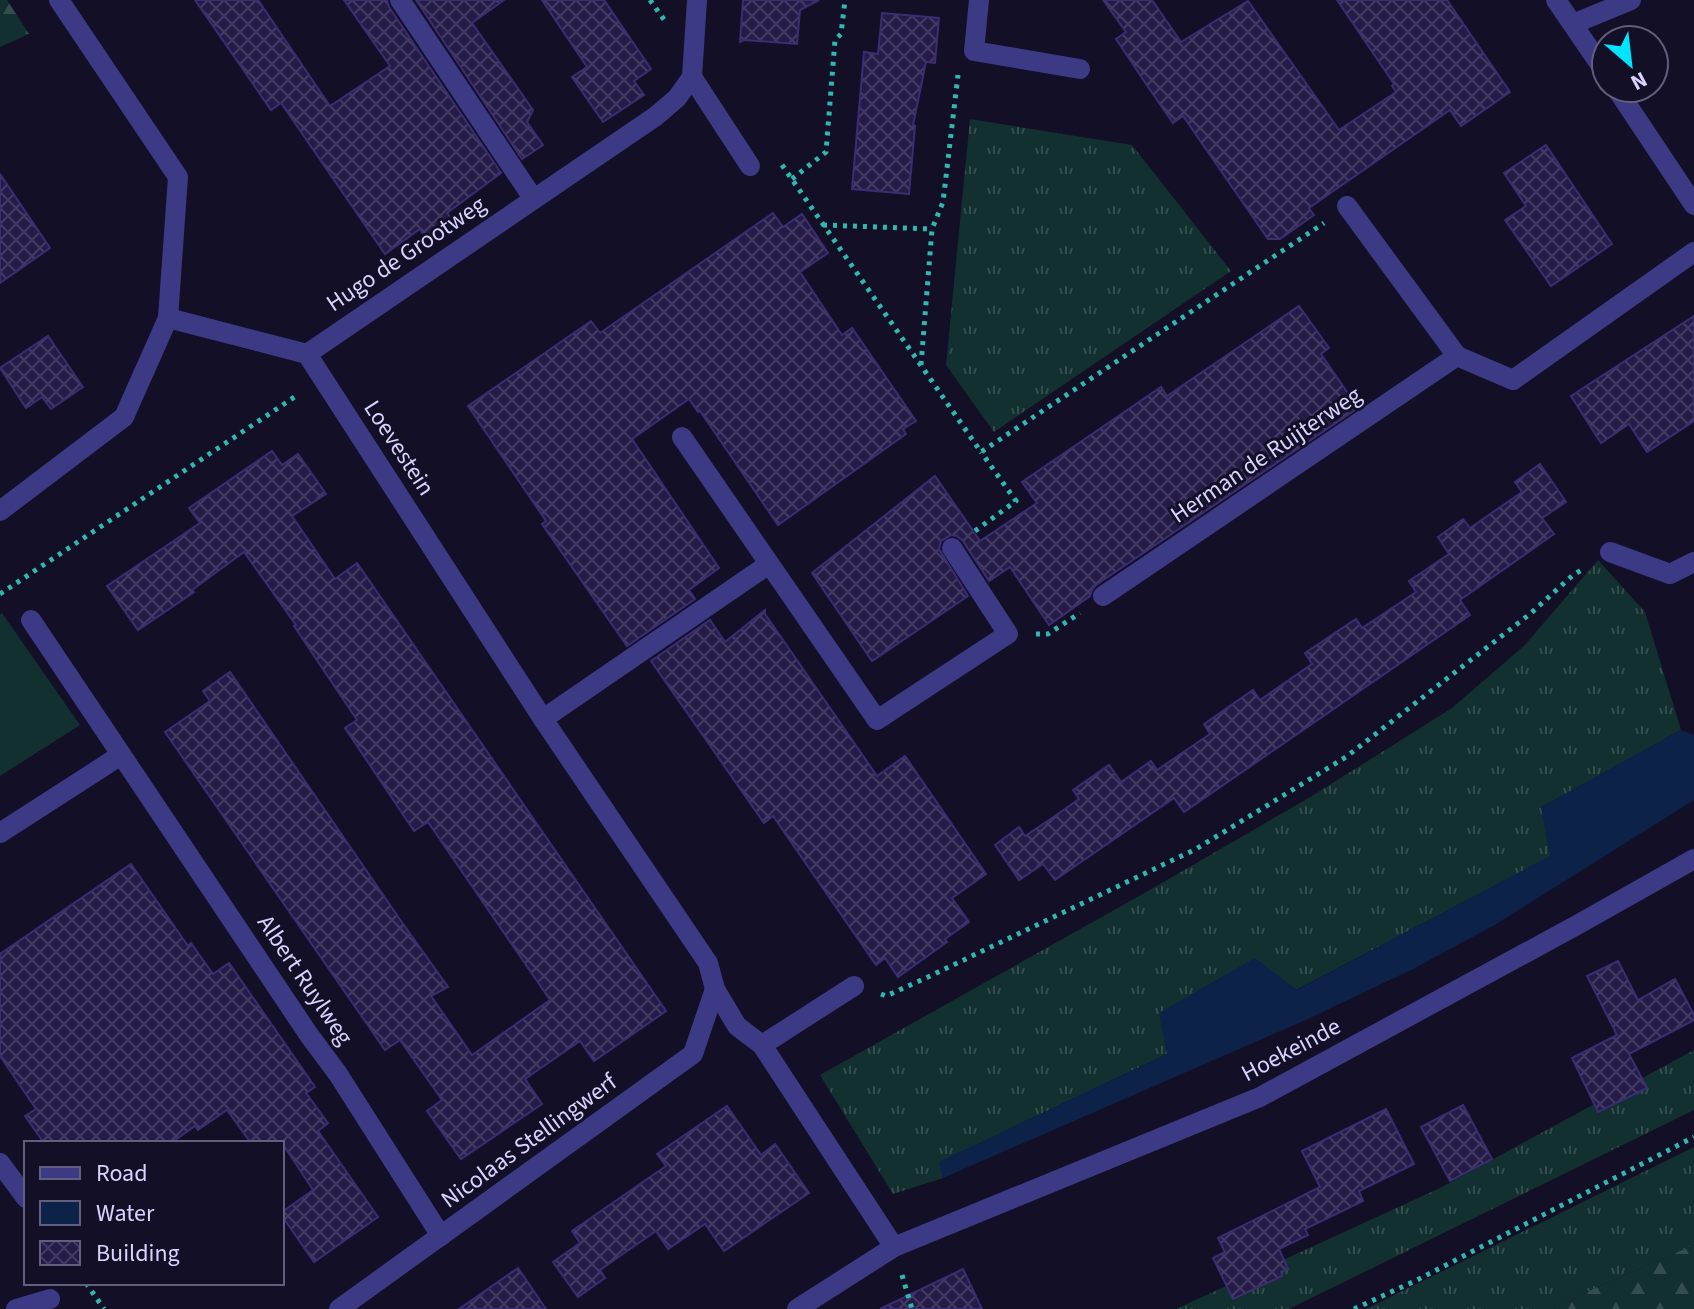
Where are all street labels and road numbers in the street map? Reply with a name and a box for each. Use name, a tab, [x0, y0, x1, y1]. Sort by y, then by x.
street label: Hugo de Grootweg	[319, 188, 493, 320]
street label: Herman de Ruijterweg	[1163, 378, 1369, 532]
street label: Loevestein	[355, 393, 443, 503]
street label: Albert Ruylweg	[248, 908, 362, 1052]
street label: Hoekeinde	[1235, 1009, 1347, 1091]
street label: Nicolaas Stellingwerf	[434, 1065, 625, 1217]

